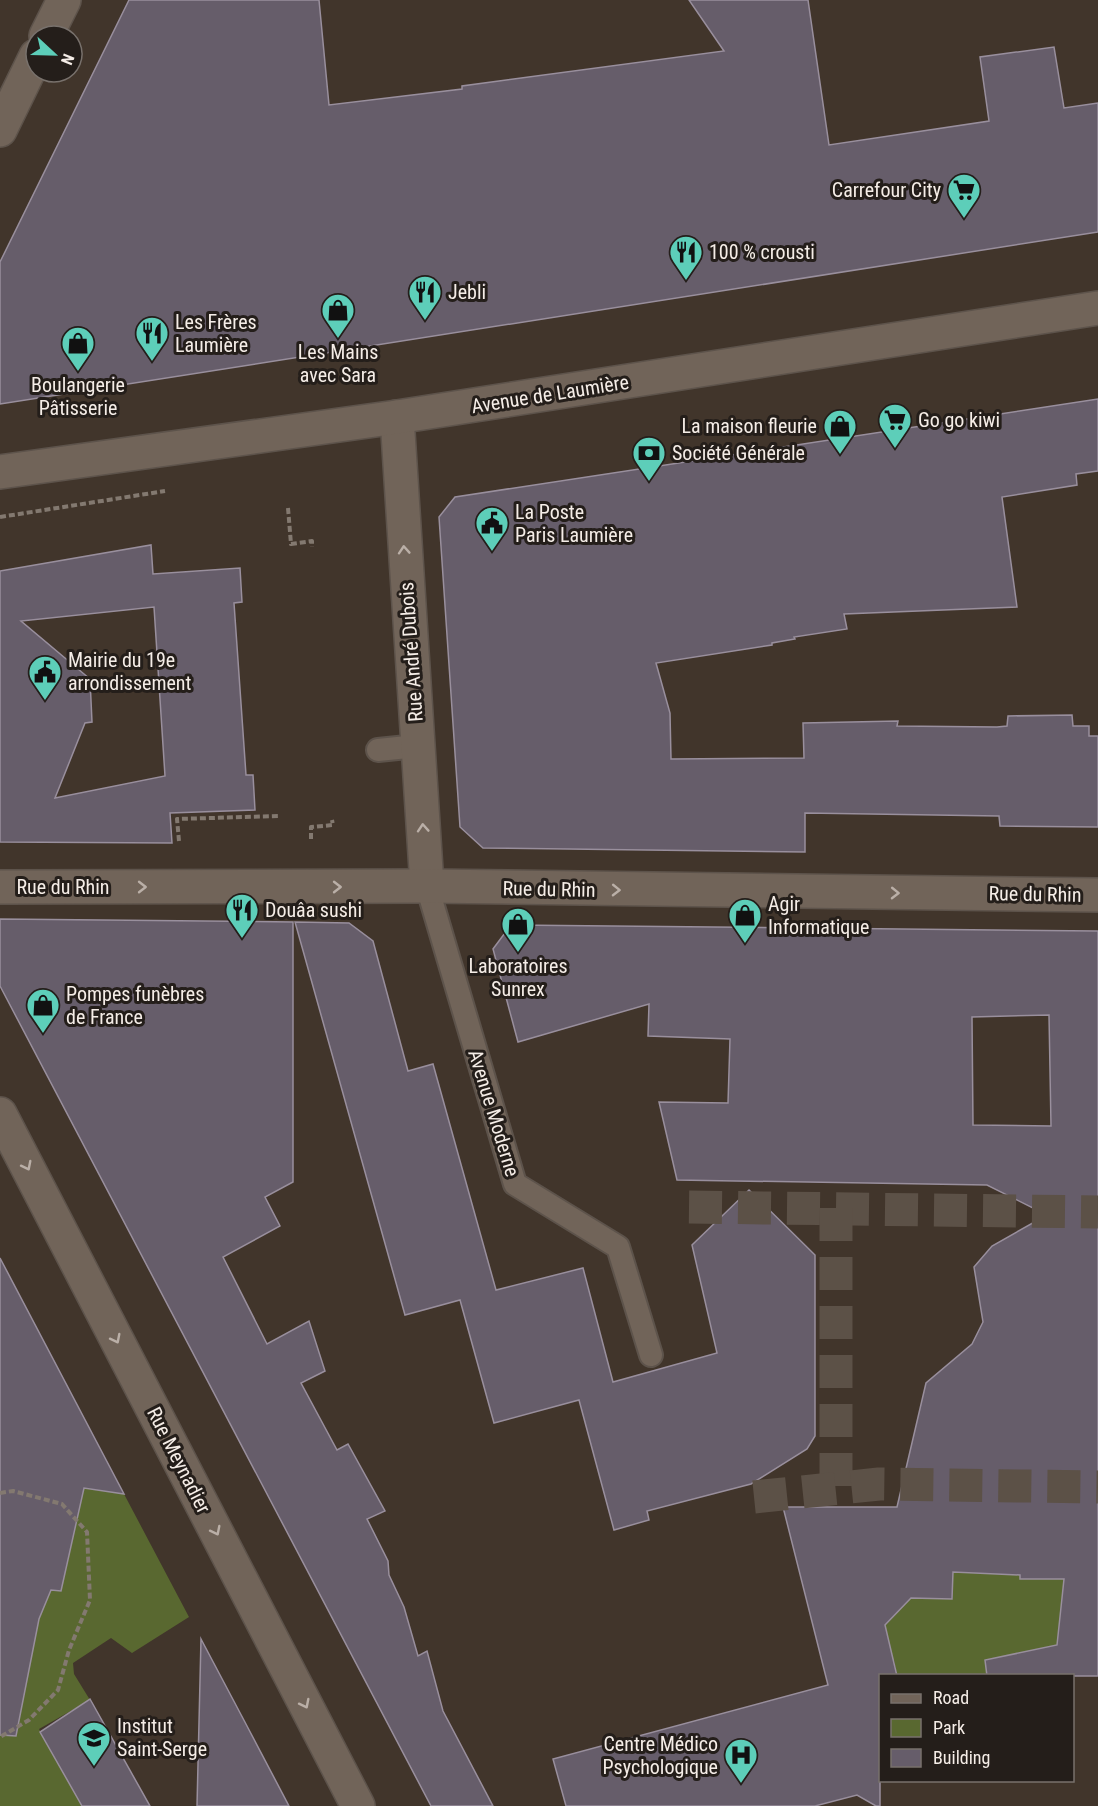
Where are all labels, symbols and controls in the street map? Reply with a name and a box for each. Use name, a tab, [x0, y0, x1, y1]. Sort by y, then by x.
north arrow	[24, 24, 84, 84]
text: N	[57, 51, 78, 68]
supermarket icon: Carrefour City	[946, 172, 982, 219]
place label: Carrefour City	[832, 178, 941, 202]
restaurant icon: 100 % crousti	[668, 234, 704, 281]
place label: 100 % crousti	[709, 240, 815, 264]
restaurant icon: Jebli	[407, 274, 443, 321]
place label: Jebli	[448, 280, 486, 304]
shop icon: Les Mains avec Sara	[320, 292, 356, 339]
place label: Les Frères Laumière	[175, 310, 257, 357]
restaurant icon: Les Frères Laumière	[134, 315, 170, 362]
shop icon: Boulangerie Pâtisserie	[60, 325, 96, 372]
place label: Les Mains avec Sara	[298, 340, 378, 387]
street label: Avenue de Laumière	[470, 370, 630, 418]
place label: Boulangerie Pâtisserie	[31, 373, 125, 420]
supermarket icon: Go go kiwi	[877, 402, 913, 449]
shop icon: La maison fleurie	[822, 408, 858, 455]
place label: Go go kiwi	[918, 408, 1000, 432]
place label: La maison fleurie	[681, 414, 817, 438]
bank icon: Société Générale	[631, 435, 667, 482]
place label: Société Générale	[672, 441, 805, 465]
place label: La Poste Paris Laumière	[515, 500, 633, 547]
public building icon: La Poste Paris Laumière	[474, 505, 510, 552]
one-way arrow	[398, 545, 411, 554]
street label: Rue André Dubois	[394, 581, 428, 723]
place label: Mairie du 19e arrondissement	[68, 648, 192, 695]
public building icon: Mairie du 19e arrondissement	[27, 654, 63, 701]
one-way arrow	[416, 824, 429, 833]
street label: Rue du Rhin	[17, 875, 109, 899]
street label: Rue du Rhin	[502, 876, 596, 902]
one-way arrow	[138, 881, 147, 893]
one-way arrow	[333, 881, 342, 893]
street label: Rue du Rhin	[988, 881, 1082, 907]
one-way arrow	[612, 884, 621, 896]
one-way arrow	[891, 887, 900, 899]
restaurant icon: Douâa sushi	[224, 892, 260, 939]
place label: Agir Informatique	[768, 892, 869, 939]
shop icon: Agir Informatique	[727, 897, 763, 944]
place label: Douâa sushi	[265, 898, 362, 922]
shop icon: Laboratoires Sunrex	[500, 906, 536, 953]
place label: Laboratoires Sunrex	[468, 954, 568, 1001]
place label: Pompes funèbres de France	[66, 982, 204, 1029]
shop icon: Pompes funèbres de France	[25, 987, 61, 1034]
street label: Avenue Moderne	[463, 1046, 525, 1180]
one-way arrow	[20, 1160, 31, 1170]
one-way arrow	[109, 1333, 121, 1344]
street label: Rue Meynadier	[142, 1403, 216, 1517]
one-way arrow	[209, 1525, 220, 1535]
legend	[879, 1674, 1074, 1782]
text: Road	[933, 1687, 969, 1708]
one-way arrow	[298, 1698, 310, 1709]
place label: Institut Saint-Serge	[117, 1714, 207, 1761]
text: Park	[933, 1717, 965, 1738]
school or university icon: Institut Saint-Serge	[76, 1720, 112, 1767]
place label: Centre Médico Psychologique	[603, 1732, 718, 1779]
hospital icon: Centre Médico Psychologique	[723, 1737, 759, 1784]
text: Building	[933, 1747, 990, 1768]

